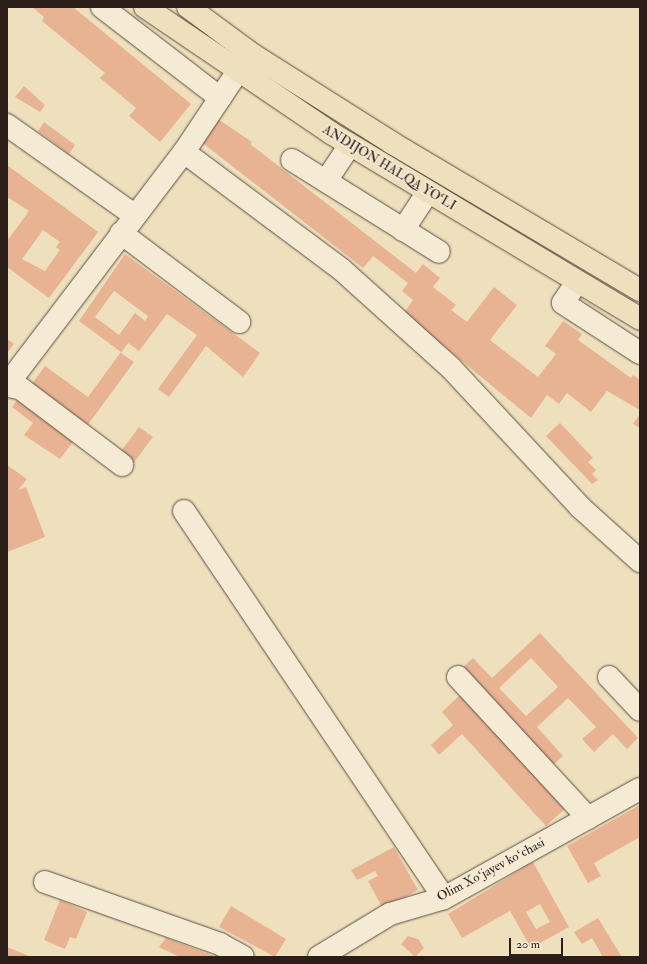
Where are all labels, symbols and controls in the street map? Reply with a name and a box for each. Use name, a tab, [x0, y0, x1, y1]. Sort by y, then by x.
street label: ANDIJON HALQA YO‘LI	[320, 122, 458, 214]
street label: Olim Xoʻjayev koʻchasi	[434, 835, 548, 905]
scale bar	[511, 930, 565, 956]
text: 20 m	[516, 937, 540, 952]

